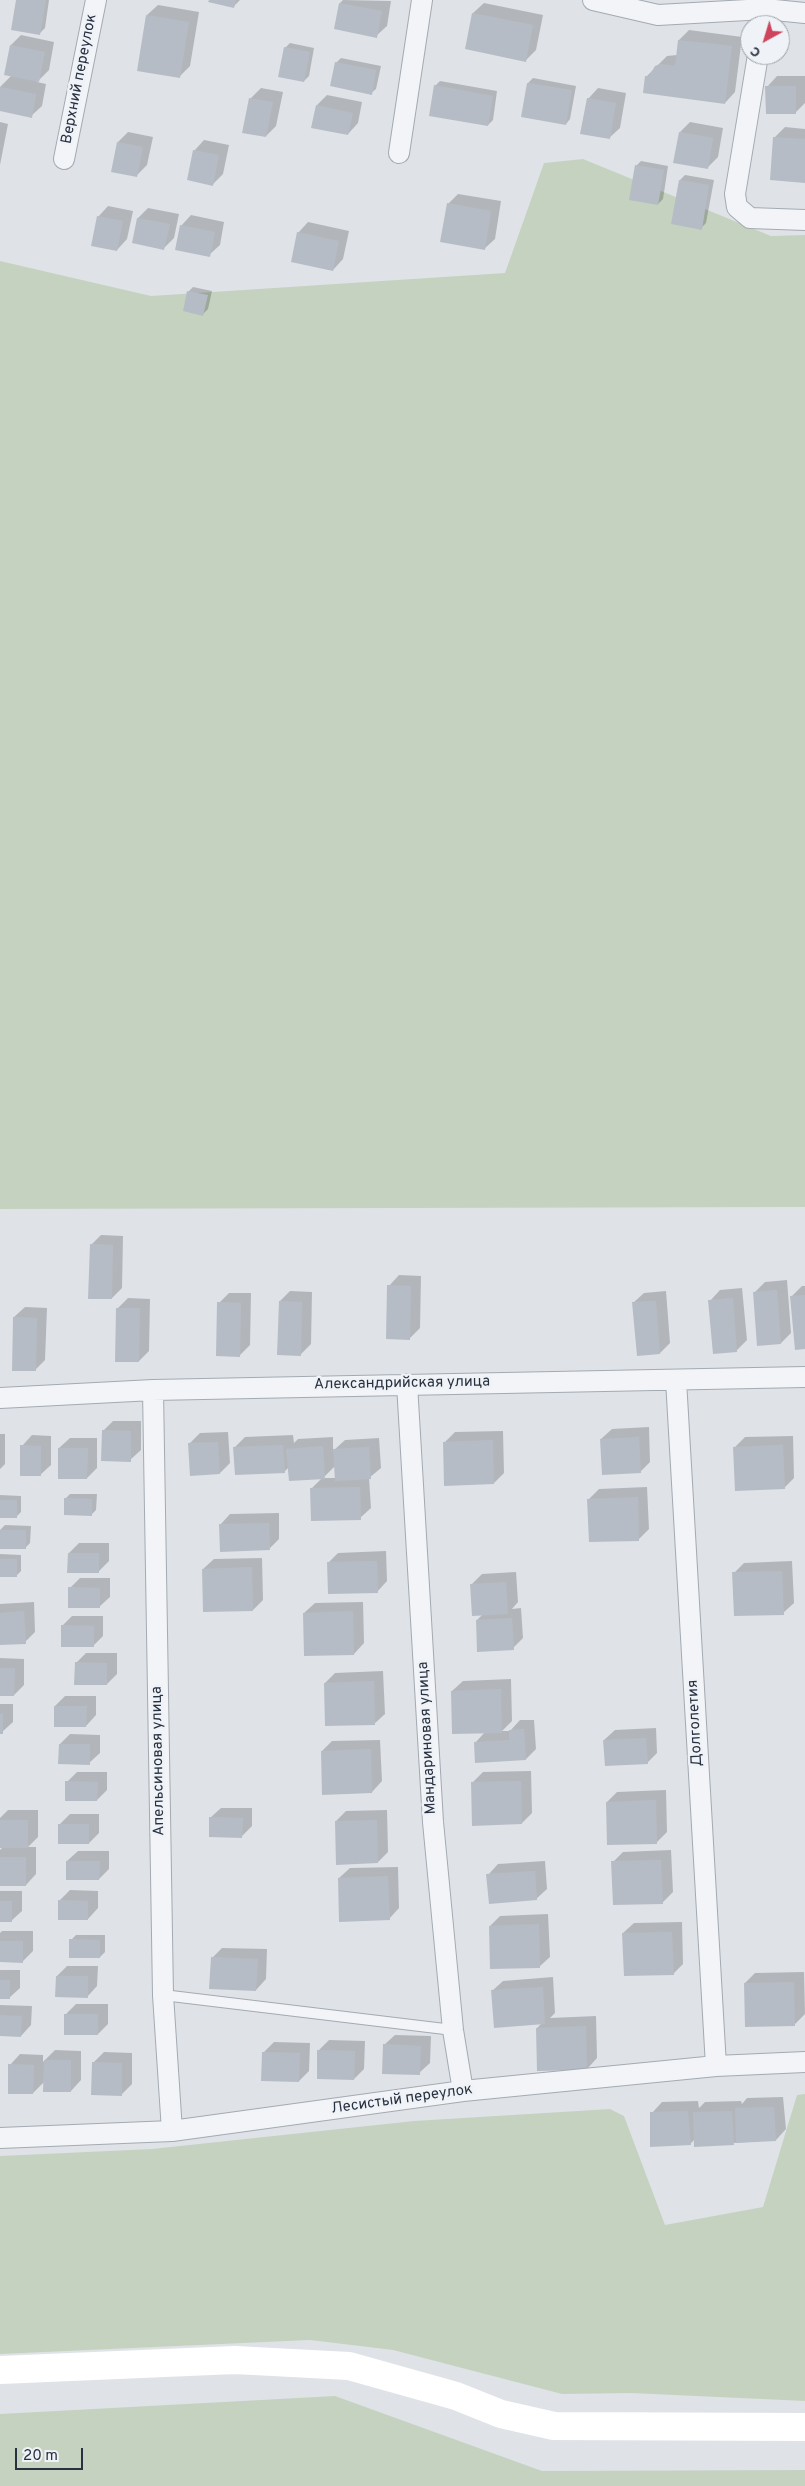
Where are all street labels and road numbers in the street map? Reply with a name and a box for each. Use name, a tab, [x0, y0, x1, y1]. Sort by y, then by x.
street label: Верхний переулок	[59, 12, 101, 146]
street label: Александрийская улица	[314, 1373, 490, 1395]
street label: Мандариновая улица	[415, 1661, 441, 1815]
street label: Долголетия	[685, 1679, 707, 1767]
street label: Апельсиновая улица	[149, 1686, 169, 1836]
street label: Лесистый переулок	[330, 2081, 474, 2119]

